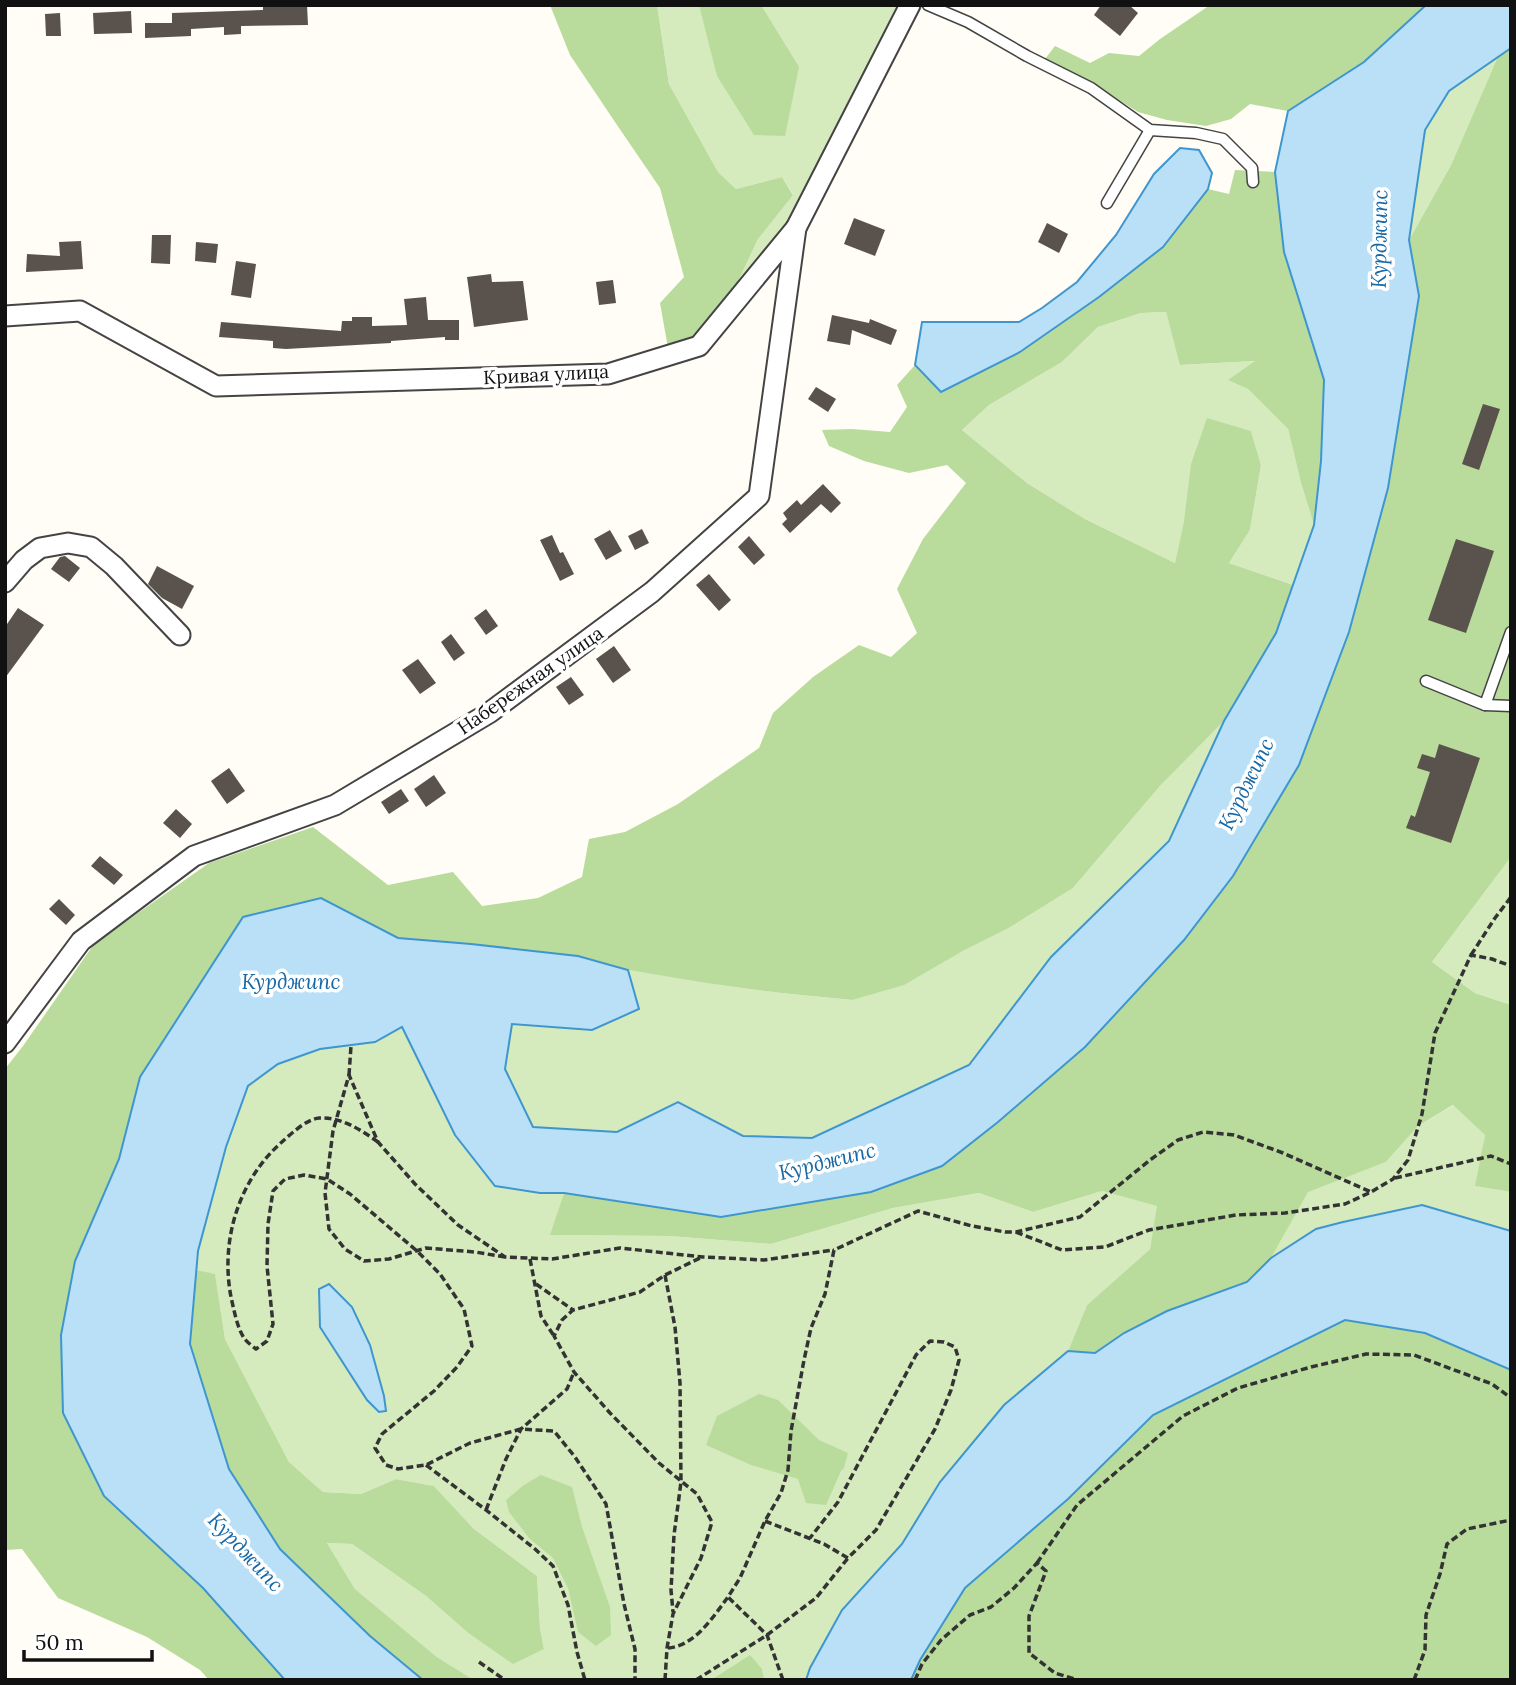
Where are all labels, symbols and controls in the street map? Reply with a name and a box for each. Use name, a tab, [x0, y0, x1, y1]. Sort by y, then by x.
water label: Курджипс	[1365, 189, 1393, 289]
street label: Кривая улица	[482, 359, 610, 389]
street label: Набережная улица	[452, 620, 608, 739]
water label: Курджипс	[1212, 734, 1280, 834]
water label: Курджипс	[242, 968, 340, 995]
water label: Курджипс	[776, 1136, 878, 1186]
water label: Курджипс	[202, 1507, 290, 1597]
scale bar	[24, 1618, 152, 1662]
text: 50 m	[35, 1629, 84, 1656]

